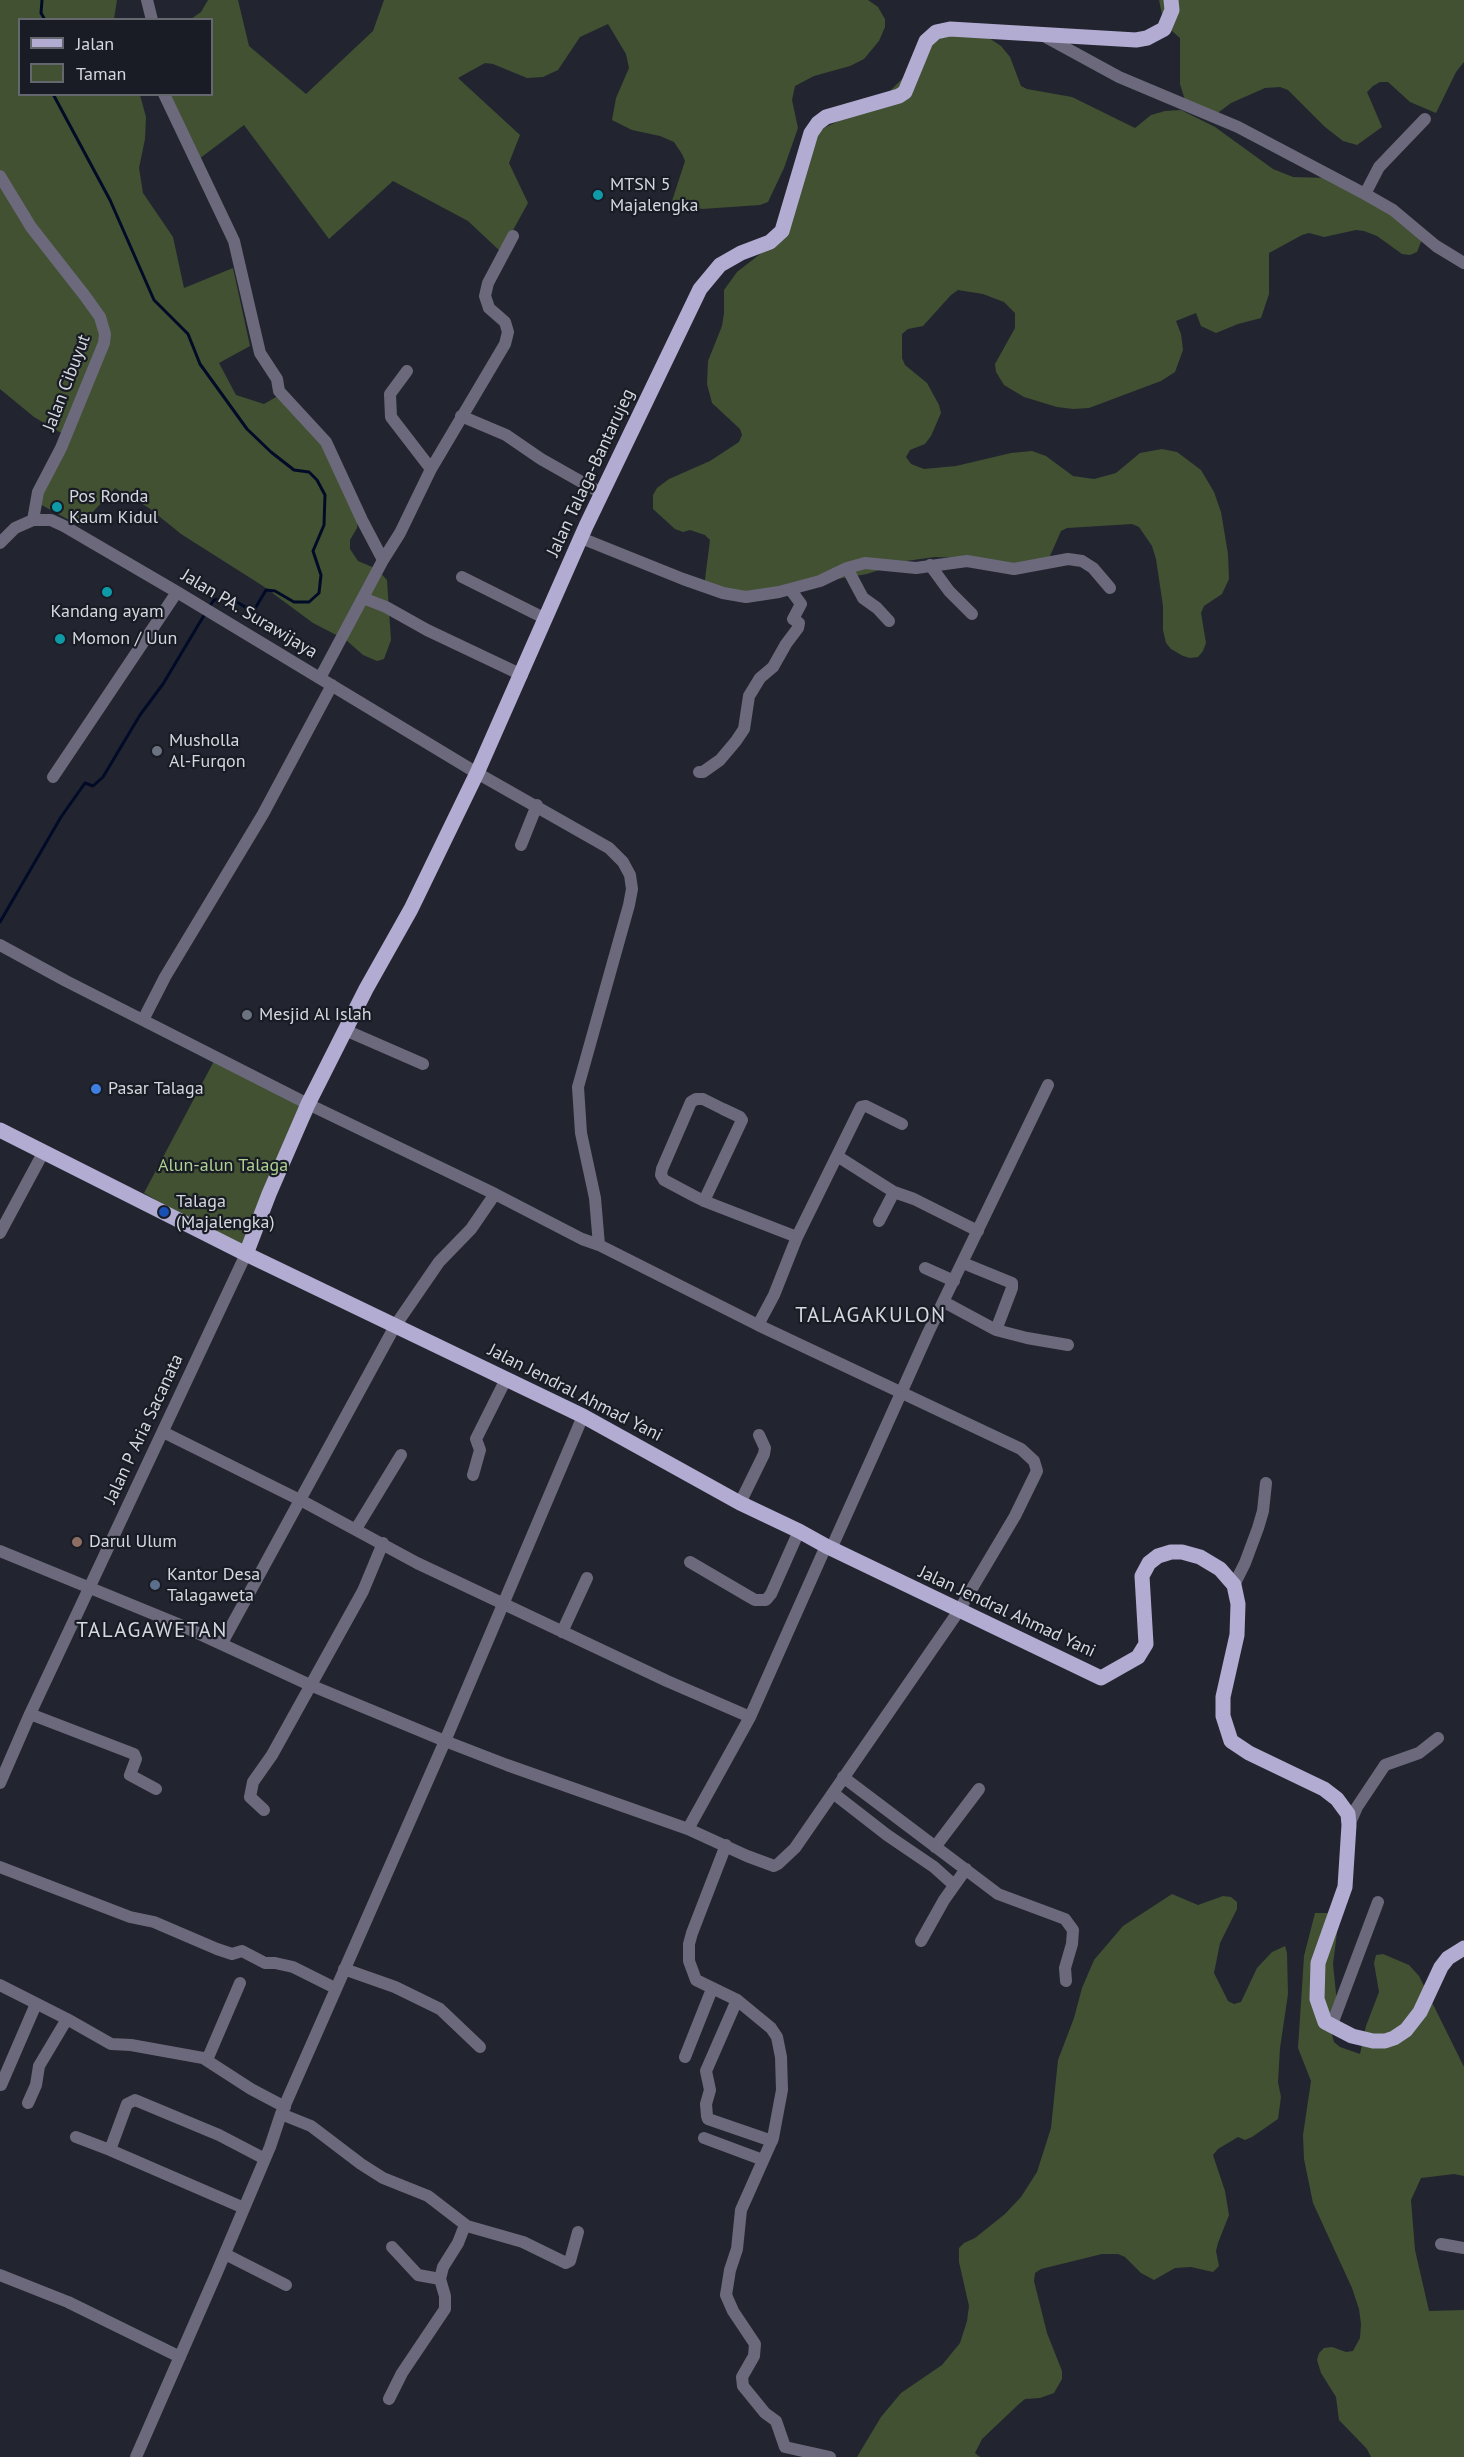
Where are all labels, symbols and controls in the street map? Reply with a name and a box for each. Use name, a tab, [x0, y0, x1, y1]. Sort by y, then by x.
legend	[18, 18, 213, 96]
text: Jalan	[76, 32, 114, 55]
text: Taman	[76, 62, 126, 85]
place label: MTSN 5 Majalengka	[610, 174, 698, 216]
marker: MTSN 5 Majalengka	[591, 188, 605, 202]
street label: Jalan Cibuyut	[39, 332, 95, 434]
street label: Jalan Talaga-Bantarujeg	[543, 386, 639, 560]
place label: Pos Ronda Kaum Kidul	[69, 486, 158, 528]
marker: Pos Ronda Kaum Kidul	[50, 500, 64, 514]
street label: Jalan PA. Surawijaya	[177, 565, 321, 663]
marker: Kandang ayam	[100, 585, 114, 599]
place label: Kandang ayam	[50, 601, 164, 623]
place label: Momon / Uun	[72, 628, 177, 650]
marker: Momon / Uun	[53, 632, 67, 646]
place label: Musholla Al-Furqon	[169, 730, 246, 772]
marker: Musholla Al-Furqon	[150, 744, 164, 758]
place label: Mesjid Al Islah	[259, 1004, 372, 1026]
marker: Mesjid Al Islah	[240, 1008, 254, 1022]
place label: Pasar Talaga	[108, 1078, 204, 1100]
marker: Pasar Talaga	[89, 1082, 103, 1096]
park label: Alun-alun Talaga	[158, 1155, 288, 1177]
place label: Talaga (Majalengka)	[176, 1191, 274, 1234]
marker: Talaga (Majalengka)	[157, 1205, 171, 1219]
district label: TALAGAKULON	[795, 1303, 947, 1329]
street label: Jalan Jendral Ahmad Yani	[484, 1340, 666, 1446]
street label: Jalan P Aria Sacanata	[100, 1351, 188, 1507]
place label: Darul Ulum	[89, 1531, 177, 1553]
marker: Darul Ulum	[70, 1535, 84, 1549]
street label: Jalan Jendral Ahmad Yani	[915, 1561, 1099, 1663]
place label: Kantor Desa Talagaweta	[167, 1564, 260, 1606]
marker: Kantor Desa Talagaweta	[148, 1578, 162, 1592]
district label: TALAGAWETAN	[76, 1618, 228, 1644]

